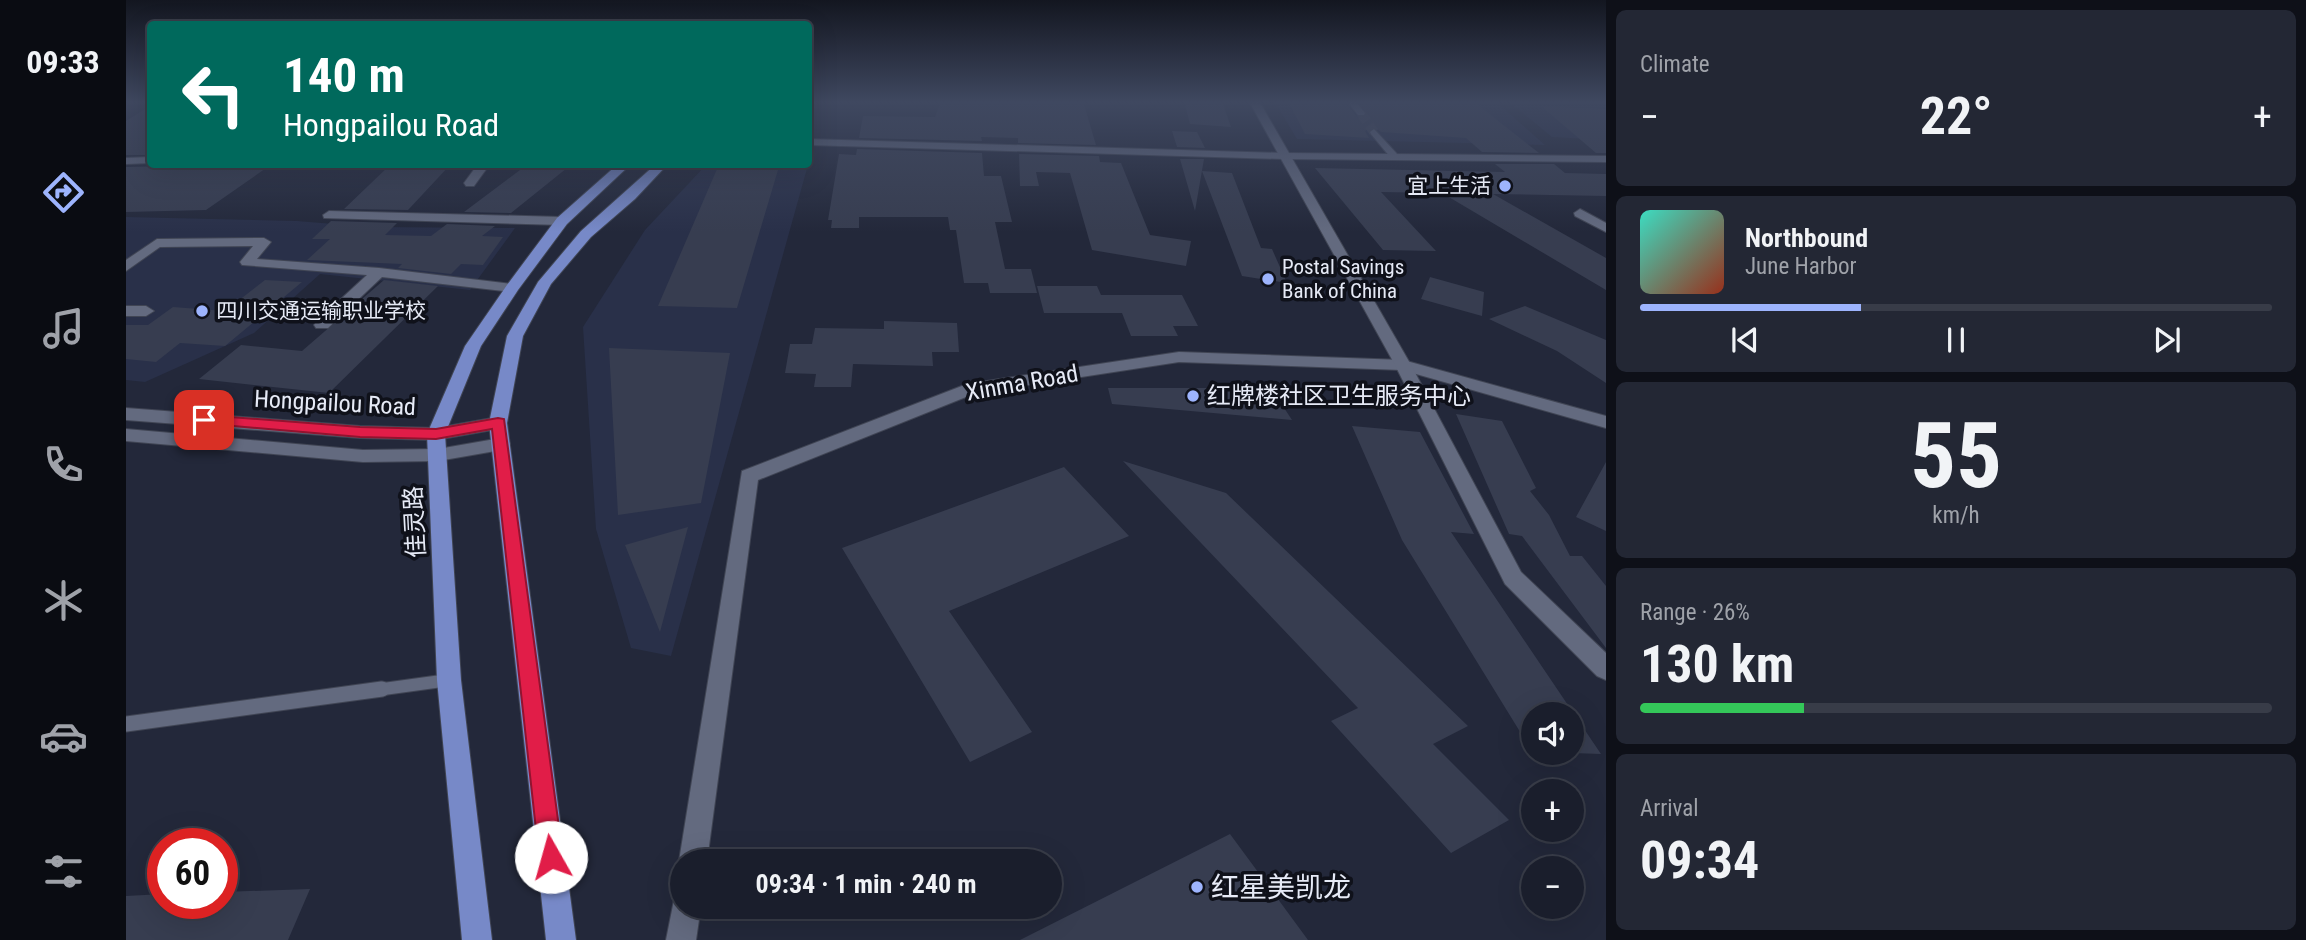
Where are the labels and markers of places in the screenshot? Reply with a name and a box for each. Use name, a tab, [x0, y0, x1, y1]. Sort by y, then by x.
place label: 宜上生活	[1407, 174, 1491, 198]
marker: 宜上生活	[1497, 178, 1513, 194]
place label: Postal Savings Bank of China	[1282, 255, 1404, 303]
marker: Postal Savings Bank of China	[1260, 271, 1276, 287]
place label: 四川交通运输职业学校	[216, 299, 426, 323]
marker: 四川交通运输职业学校	[194, 303, 210, 319]
place label: 红牌楼社区卫生服务中心	[1207, 382, 1471, 410]
marker: 红牌楼社区卫生服务中心	[1185, 388, 1201, 404]
pin	[174, 390, 234, 450]
place label: 红星美凯龙	[1211, 871, 1351, 904]
marker: 红星美凯龙	[1189, 879, 1205, 895]

